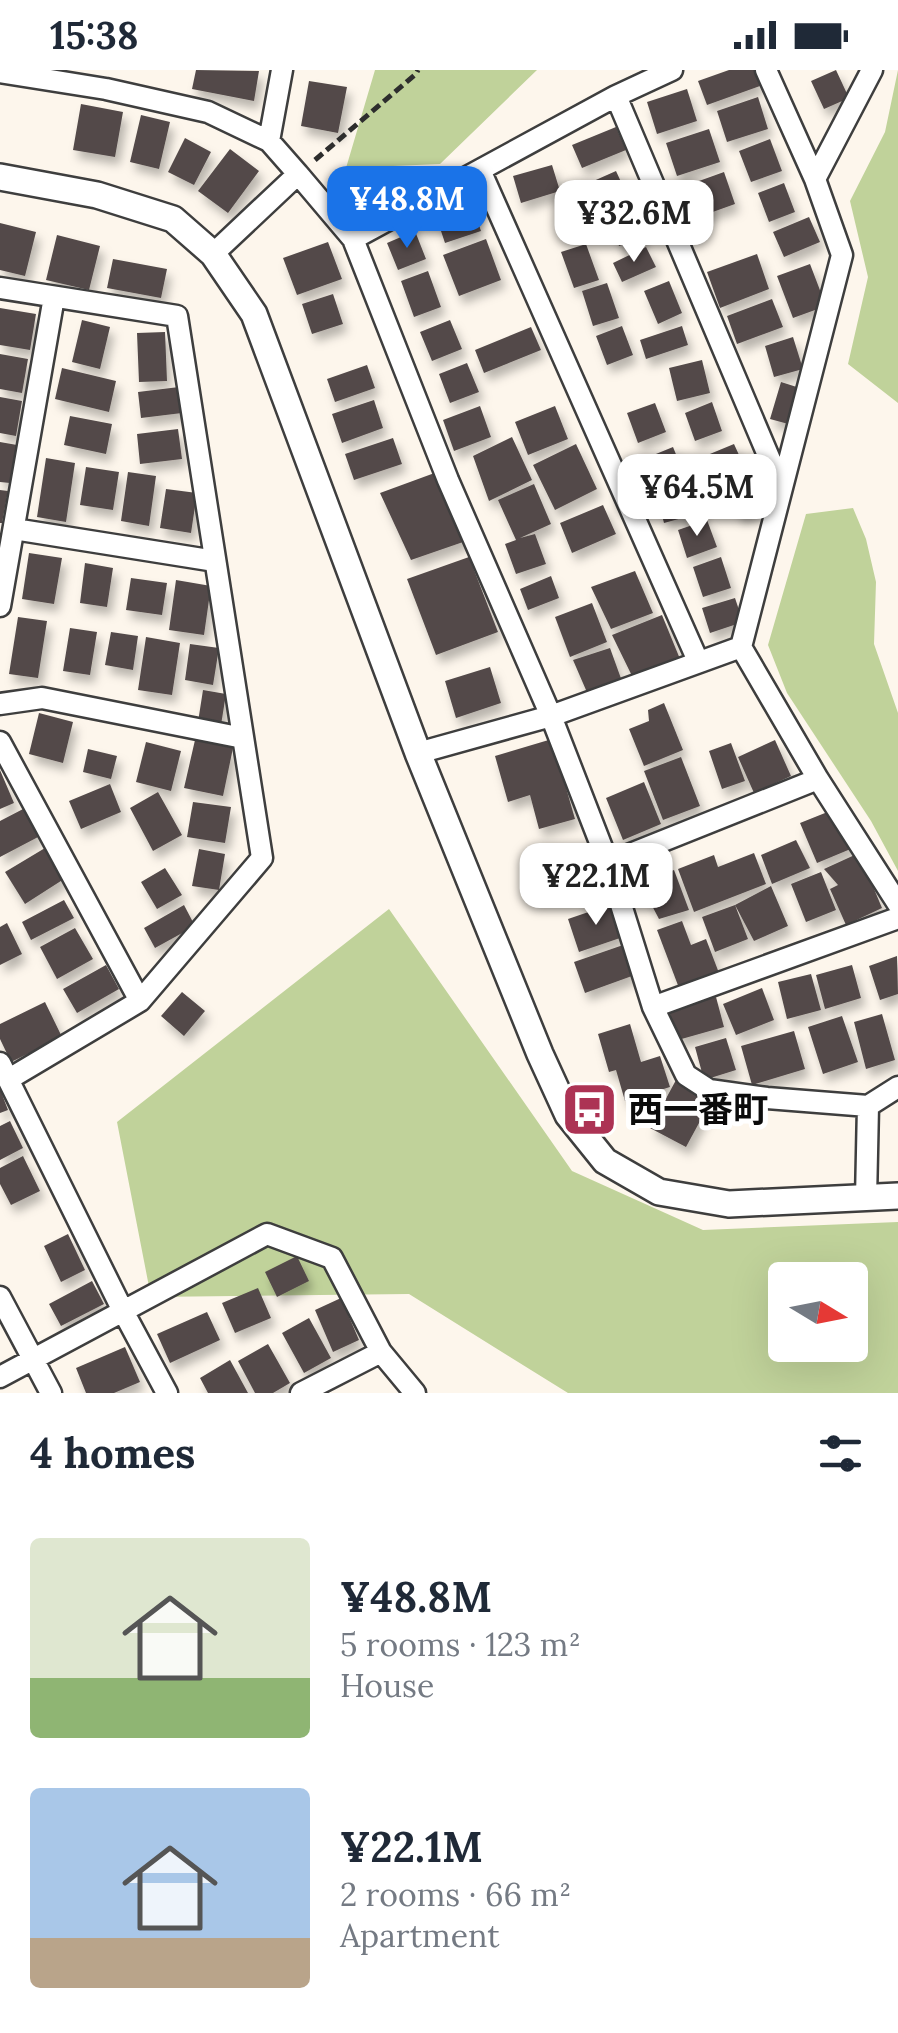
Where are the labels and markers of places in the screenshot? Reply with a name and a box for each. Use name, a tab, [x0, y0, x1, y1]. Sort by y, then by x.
pin: ¥48.8M	[326, 166, 488, 251]
pin: ¥32.6M	[553, 180, 715, 265]
pin: ¥64.5M	[616, 454, 778, 539]
pin: ¥22.1M	[515, 843, 677, 928]
bus stop icon: 西一番町	[559, 1079, 619, 1139]
place label: 西一番町	[628, 1087, 768, 1132]

